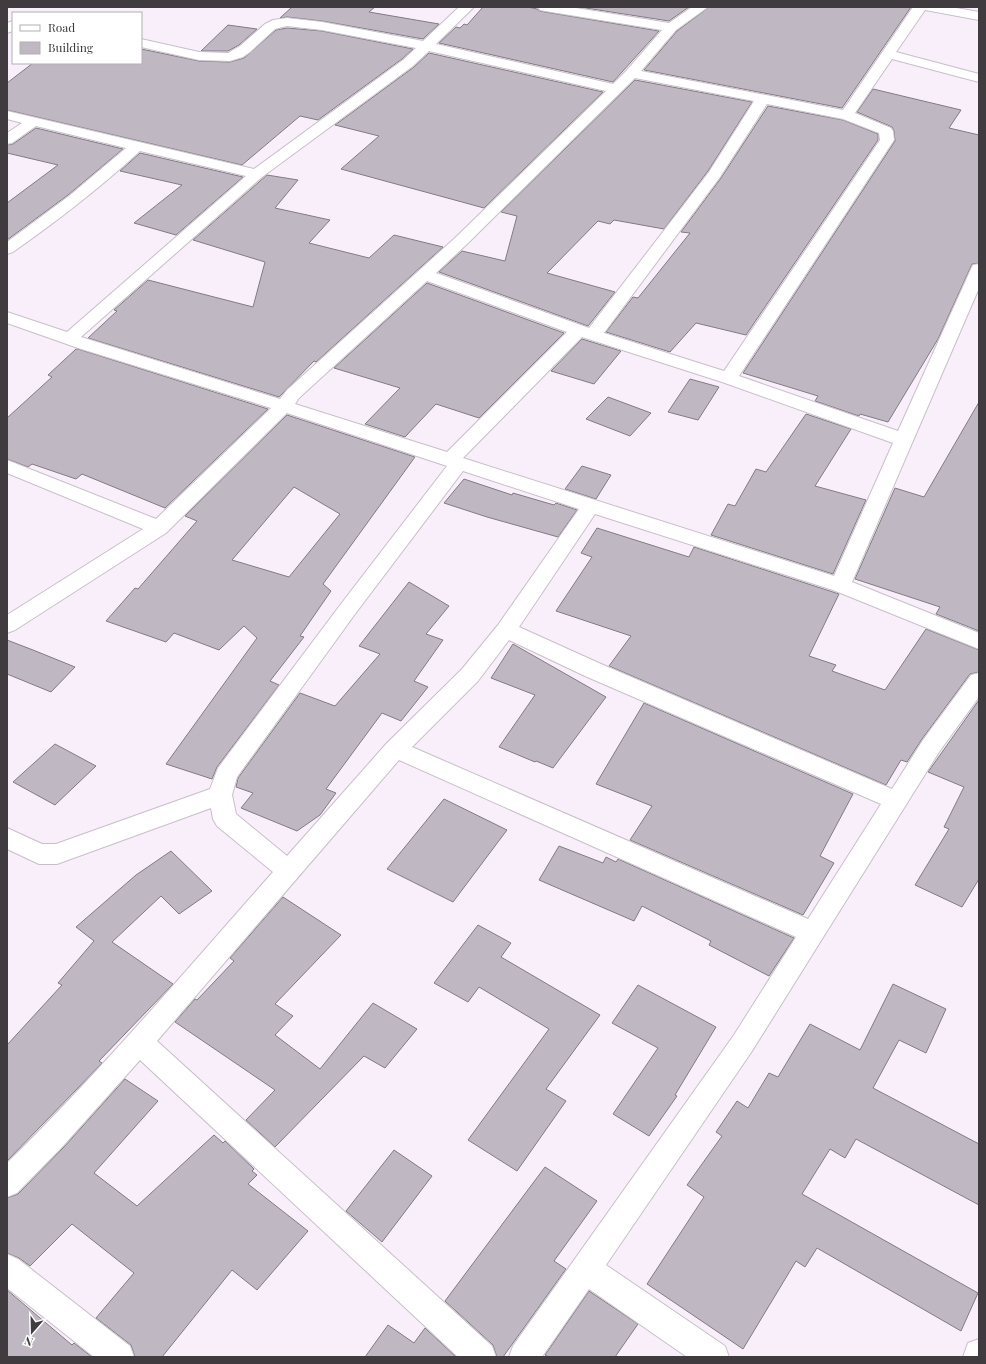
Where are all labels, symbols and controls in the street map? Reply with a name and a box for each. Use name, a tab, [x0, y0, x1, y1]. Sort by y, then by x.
legend	[12, 12, 142, 64]
text: Road	[48, 19, 75, 35]
text: Building	[48, 39, 94, 55]
north arrow	[12, 1312, 52, 1352]
text: N	[22, 1333, 35, 1350]

